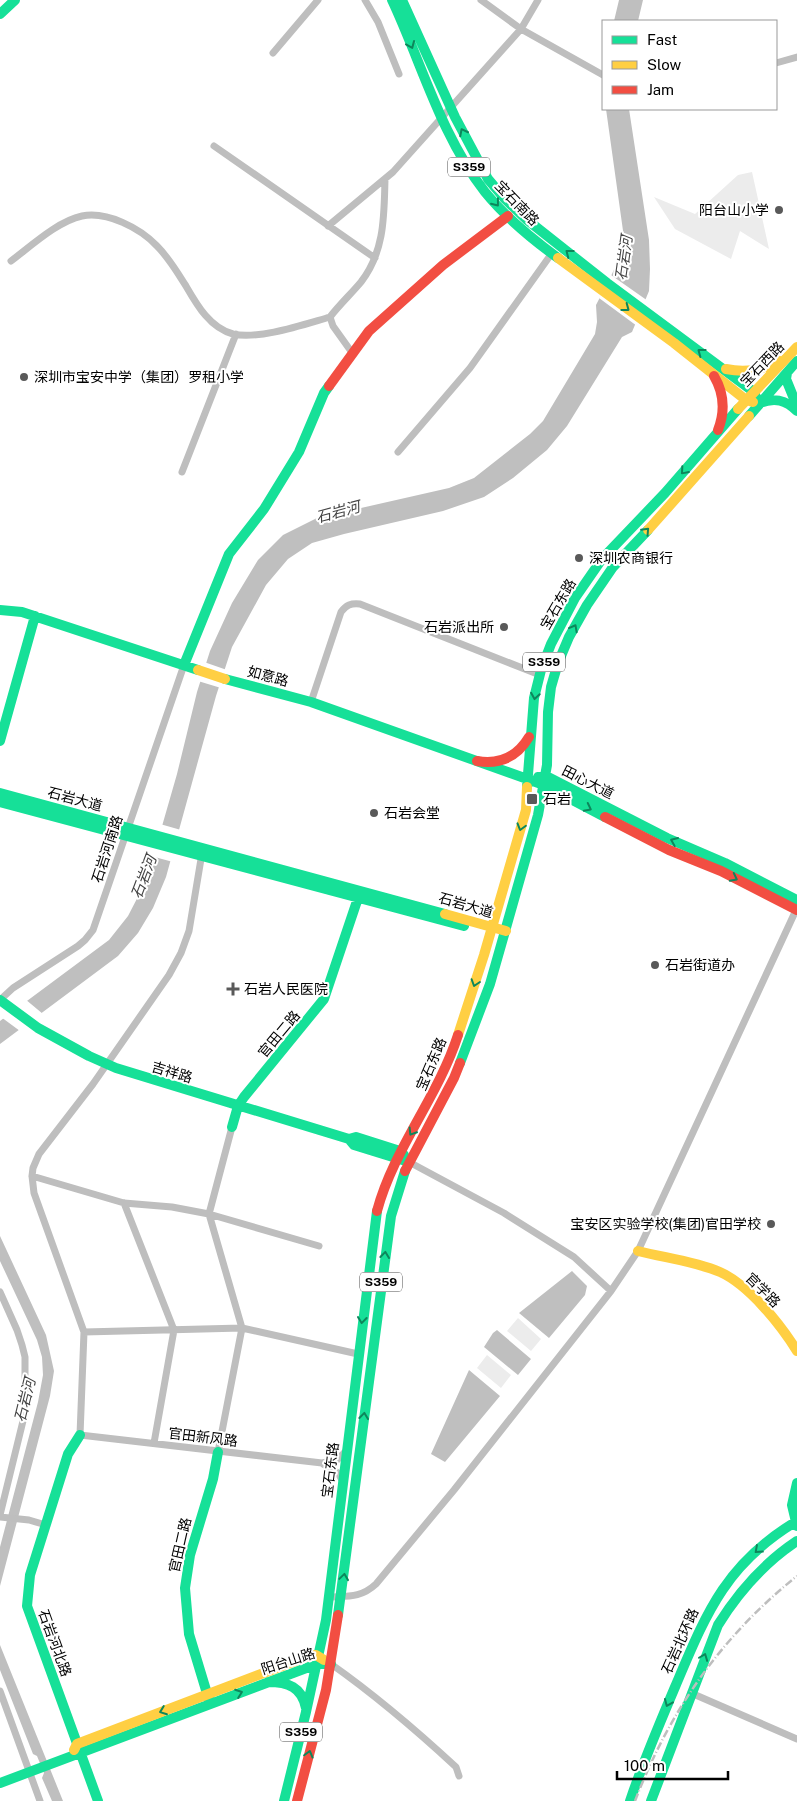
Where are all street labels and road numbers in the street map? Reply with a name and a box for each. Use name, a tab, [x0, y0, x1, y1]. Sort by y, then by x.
road number: S359	[448, 158, 490, 176]
street label: 宝石南路	[492, 177, 542, 229]
street label: 宝石西路	[737, 338, 787, 390]
street label: 宝石东路	[537, 576, 579, 632]
road number: S359	[523, 652, 565, 672]
street label: 如意路	[246, 663, 290, 689]
street label: 田心大道	[559, 762, 617, 802]
street label: 石岩大道	[46, 784, 104, 814]
street label: 石岩河南路	[89, 813, 125, 885]
street label: 石岩大道	[437, 890, 495, 920]
street label: 官田二路	[255, 1007, 303, 1061]
street label: 宝石东路	[413, 1035, 449, 1093]
street label: 吉祥路	[150, 1058, 194, 1086]
street label: 官学路	[742, 1269, 784, 1311]
road number: S359	[360, 1272, 402, 1291]
street label: 官田新风路	[167, 1425, 239, 1449]
street label: 宝石东路	[319, 1441, 341, 1499]
street label: 官田二路	[166, 1516, 194, 1574]
street label: 石岩北环路	[658, 1606, 702, 1676]
street label: 石岩河北路	[36, 1607, 74, 1679]
street label: 阳台山路	[259, 1645, 317, 1677]
road number: S359	[280, 1722, 322, 1741]

